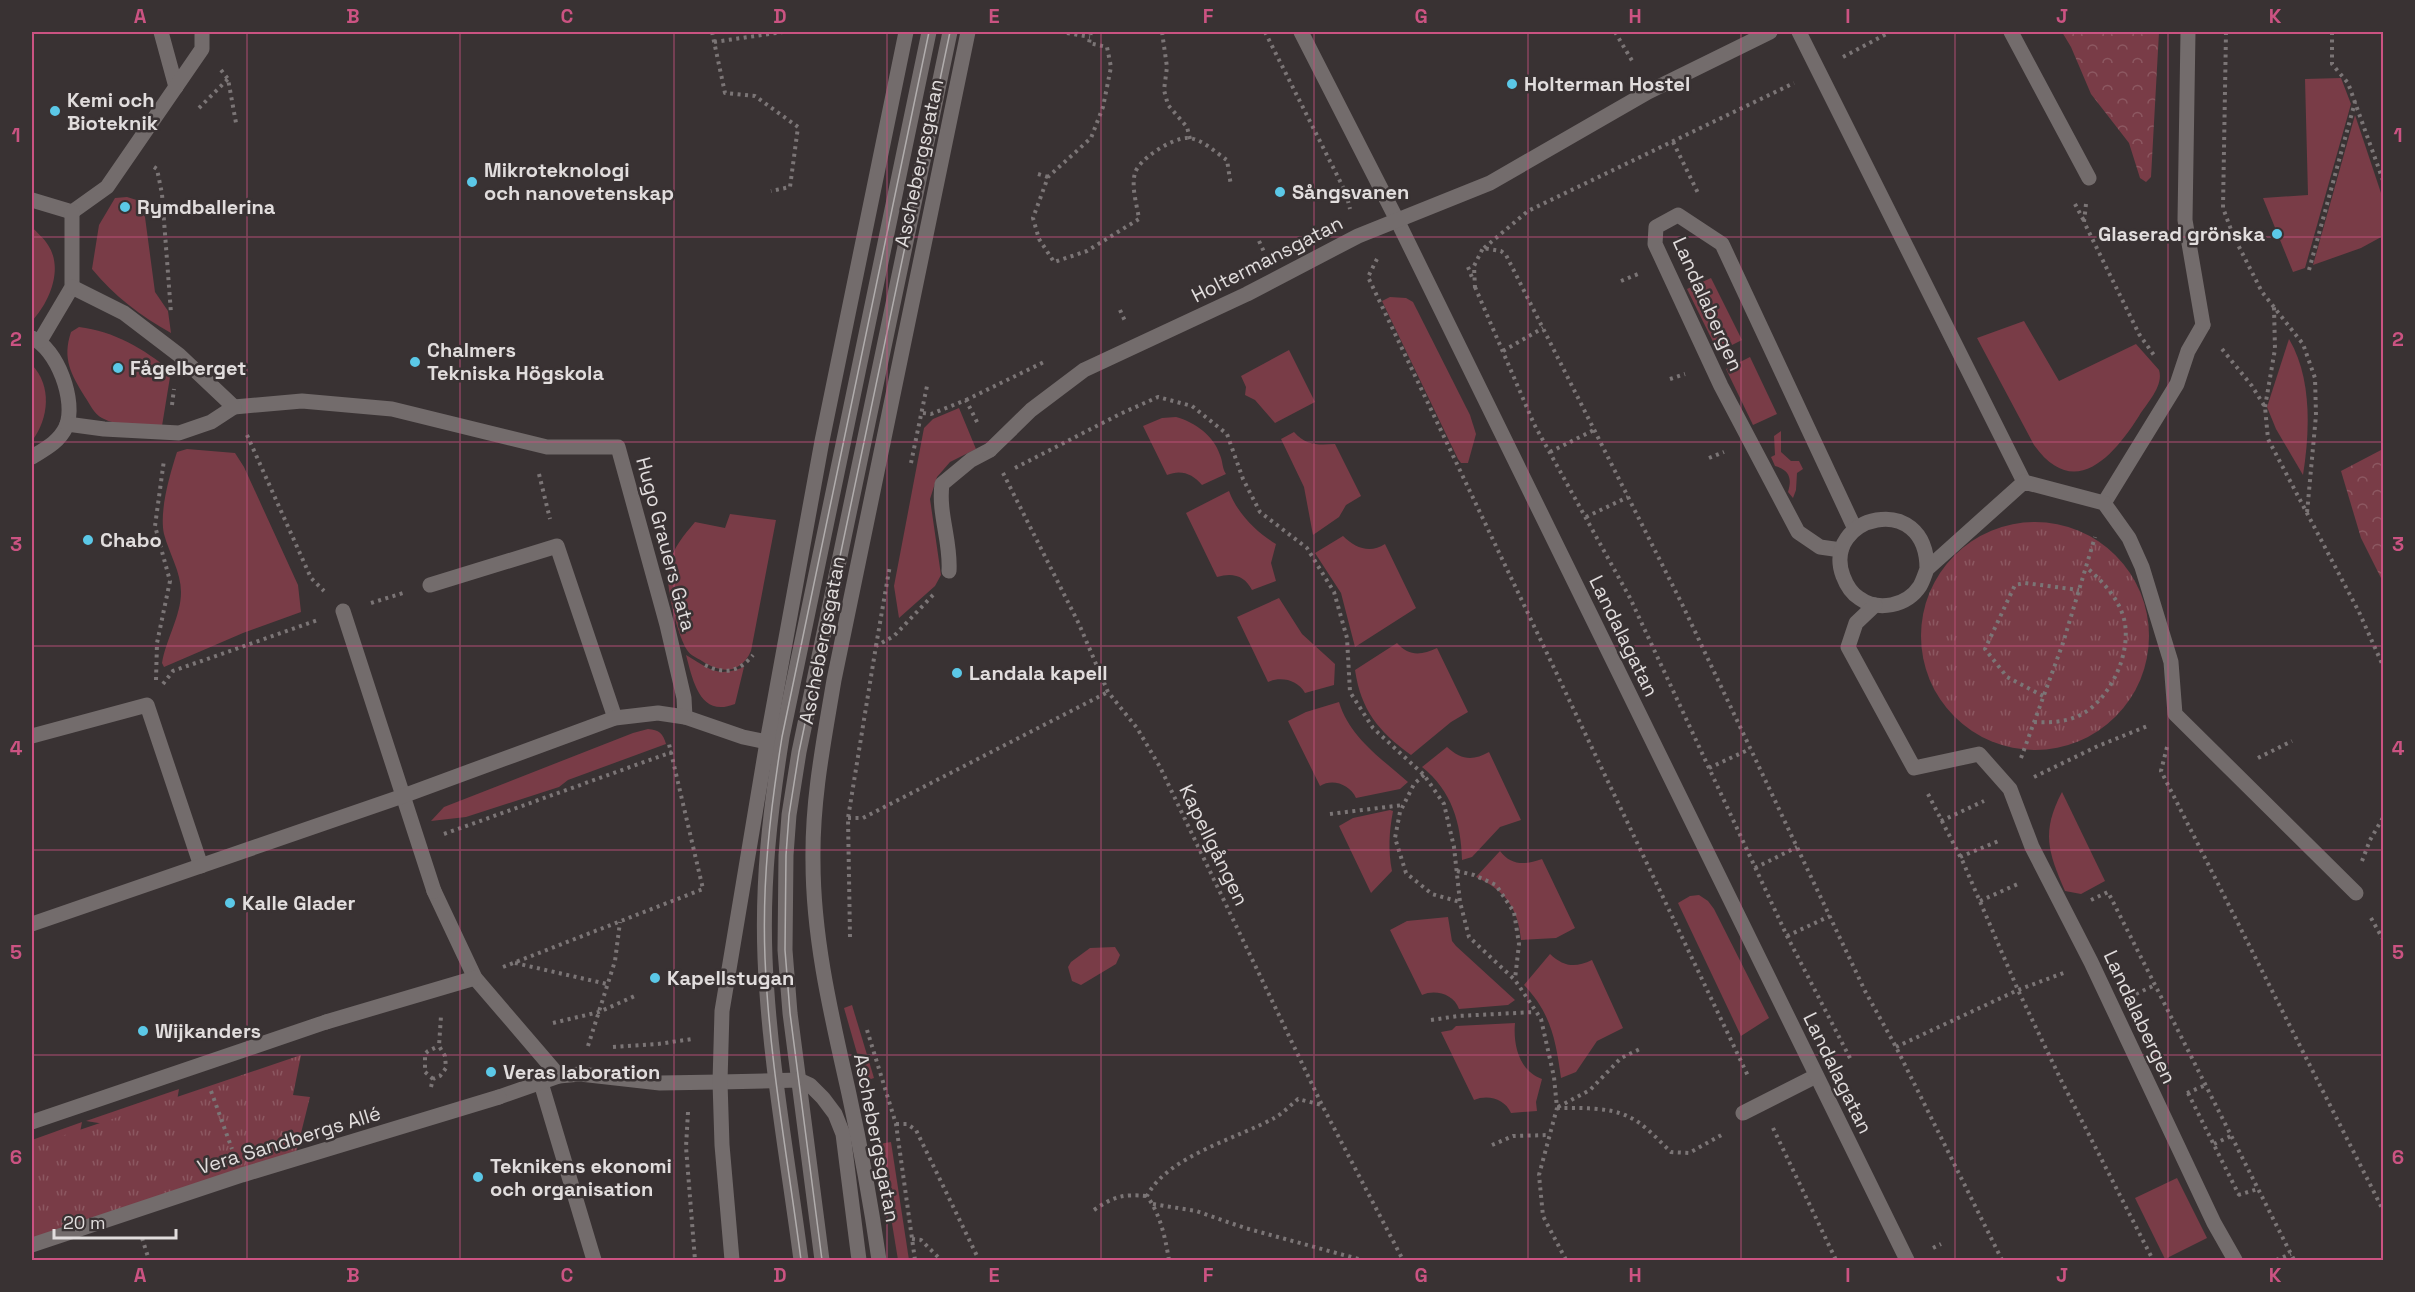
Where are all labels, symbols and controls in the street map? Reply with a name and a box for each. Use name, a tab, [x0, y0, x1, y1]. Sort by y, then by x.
text: A	[134, 3, 147, 29]
text: B	[346, 3, 360, 29]
text: C	[561, 3, 574, 29]
text: D	[773, 3, 787, 29]
text: E	[988, 3, 1000, 29]
text: F	[1203, 3, 1214, 29]
text: G	[1414, 3, 1428, 29]
text: H	[1628, 3, 1642, 29]
text: I	[1845, 3, 1851, 29]
text: J	[2056, 3, 2068, 29]
text: K	[2269, 3, 2282, 29]
place label: Holterman Hostel	[1524, 71, 1690, 97]
street label: Aschebergsgatan	[888, 77, 950, 249]
marker: Holterman Hostel	[1505, 77, 1519, 91]
place label: Kemi och Bioteknik	[67, 87, 158, 136]
marker: Kemi och Bioteknik	[48, 104, 62, 118]
text: 1	[11, 122, 21, 148]
text: 1	[2393, 122, 2403, 148]
place label: Mikroteknologi och nanovetenskap	[484, 157, 674, 206]
marker: Mikroteknologi och nanovetenskap	[465, 175, 479, 189]
place label: Sångsvanen	[1292, 179, 1409, 205]
marker: Sångsvanen	[1273, 185, 1287, 199]
place label: Rymdballerina	[137, 194, 276, 220]
marker: Rymdballerina	[118, 200, 132, 214]
street label: Holtermansgatan	[1187, 210, 1347, 308]
place label: Glaserad grönska	[2098, 221, 2265, 247]
marker: Glaserad grönska	[2270, 227, 2284, 241]
street label: Landalabergen	[1667, 233, 1749, 375]
text: 2	[10, 326, 22, 352]
text: 2	[2392, 326, 2404, 352]
place label: Chalmers Tekniska Högskola	[427, 337, 604, 386]
place label: Fågelberget	[130, 355, 246, 381]
marker: Chalmers Tekniska Högskola	[408, 355, 422, 369]
marker: Fågelberget	[111, 361, 125, 375]
street label: Hugo Grauers Gata	[630, 454, 702, 634]
place label: Chabo	[100, 527, 162, 553]
text: 3	[10, 531, 22, 557]
text: 3	[2392, 531, 2404, 557]
marker: Chabo	[81, 533, 95, 547]
street label: Aschebergsgatan	[793, 554, 851, 726]
street label: Landalagatan	[1583, 571, 1665, 701]
place label: Landala kapell	[969, 660, 1108, 686]
marker: Landala kapell	[950, 666, 964, 680]
text: 4	[10, 735, 23, 761]
text: 4	[2392, 735, 2405, 761]
street label: Kapellgången	[1173, 780, 1255, 910]
place label: Kalle Glader	[242, 890, 356, 916]
marker: Kalle Glader	[223, 896, 237, 910]
text: 5	[10, 939, 22, 965]
text: 5	[2392, 939, 2404, 965]
street label: Landalabergen	[2098, 946, 2182, 1088]
place label: Kapellstugan	[667, 965, 794, 991]
marker: Kapellstugan	[648, 971, 662, 985]
street label: Landalagatan	[1797, 1008, 1879, 1138]
place label: Wijkanders	[155, 1018, 261, 1044]
marker: Wijkanders	[136, 1024, 150, 1038]
street label: Aschebergsgatan	[848, 1052, 906, 1224]
place label: Veras laboration	[503, 1059, 660, 1085]
marker: Veras laboration	[484, 1065, 498, 1079]
street label: Vera Sandbergs Allé	[194, 1100, 384, 1180]
text: 6	[10, 1144, 22, 1170]
text: 6	[2392, 1144, 2404, 1170]
place label: Teknikens ekonomi och organisation	[490, 1153, 672, 1202]
marker: Teknikens ekonomi och organisation	[471, 1170, 485, 1184]
scale bar	[54, 1202, 176, 1240]
text: 20 m	[63, 1211, 106, 1234]
text: A	[134, 1262, 147, 1288]
text: B	[346, 1262, 360, 1288]
text: C	[561, 1262, 574, 1288]
text: D	[773, 1262, 787, 1288]
text: E	[988, 1262, 1000, 1288]
text: F	[1203, 1262, 1214, 1288]
text: G	[1414, 1262, 1428, 1288]
text: H	[1628, 1262, 1642, 1288]
text: I	[1845, 1262, 1851, 1288]
text: J	[2056, 1262, 2068, 1288]
text: K	[2269, 1262, 2282, 1288]

